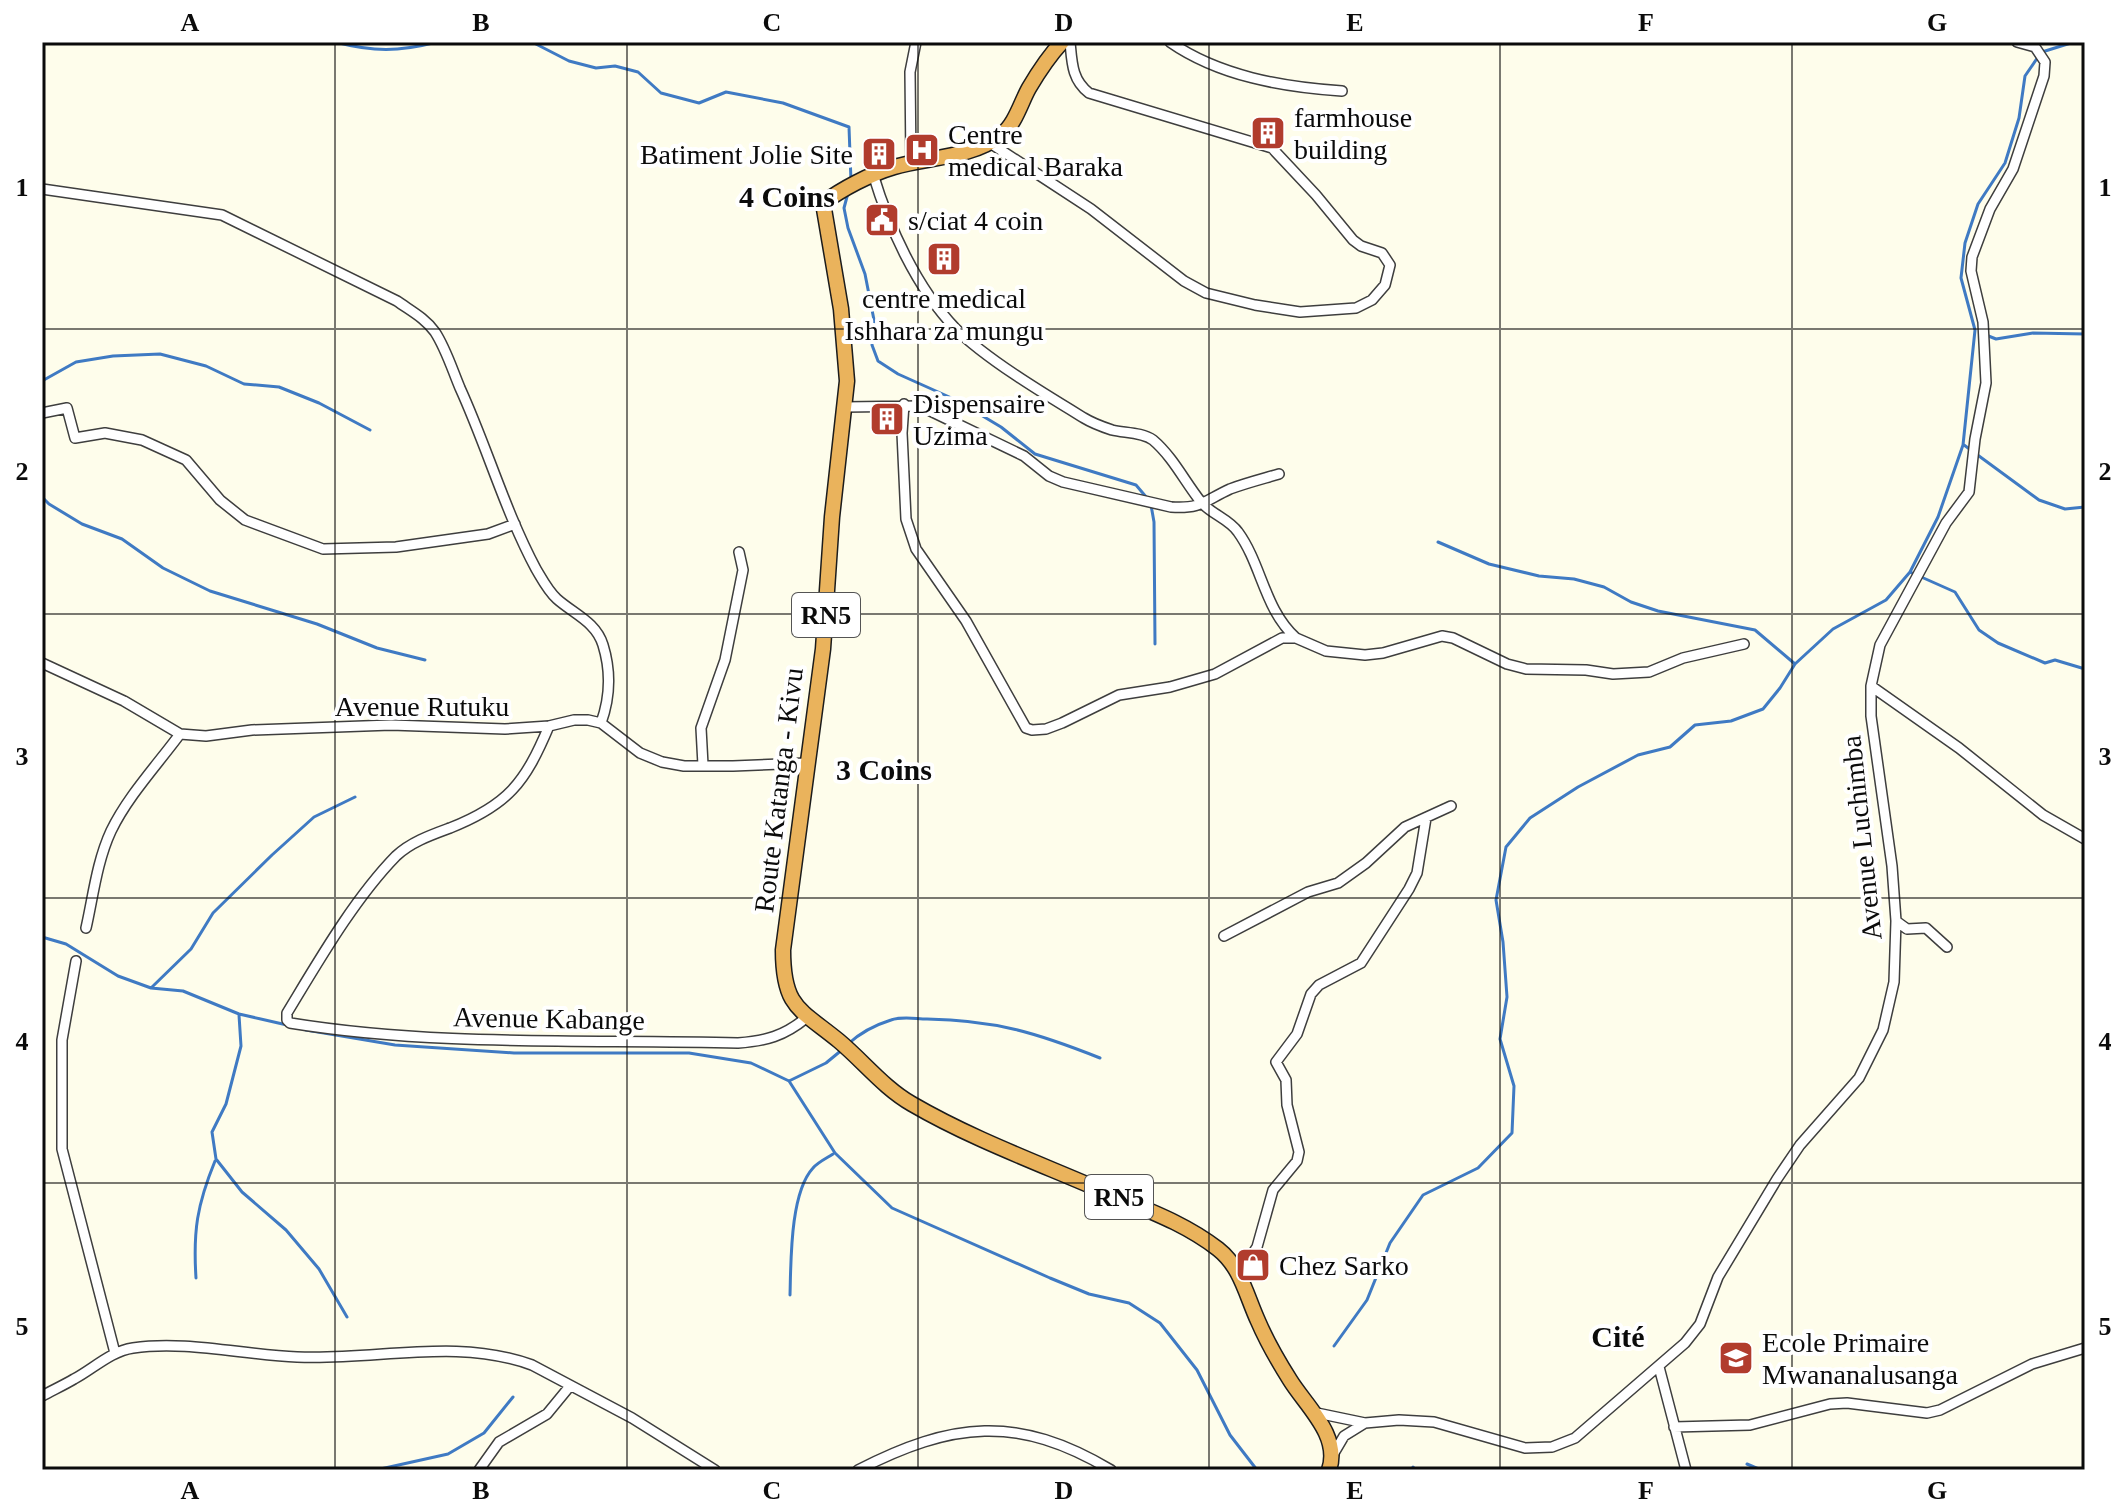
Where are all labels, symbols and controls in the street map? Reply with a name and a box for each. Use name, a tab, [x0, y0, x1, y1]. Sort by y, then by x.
text: A	[181, 8, 200, 37]
text: B	[472, 8, 490, 37]
text: C	[763, 8, 781, 37]
text: D	[1055, 8, 1073, 37]
text: E	[1346, 8, 1364, 37]
text: F	[1638, 8, 1654, 37]
text: G	[1927, 8, 1947, 37]
place label: farmhouse building	[1294, 102, 1412, 165]
building icon: farmhouse building	[1249, 114, 1287, 152]
place label: Centre medical Baraka	[948, 119, 1123, 182]
hospital icon: Centre medical Baraka	[903, 131, 941, 169]
building icon: Batiment Jolie Site	[860, 135, 898, 173]
place label: Batiment Jolie Site	[640, 139, 853, 170]
text: 1	[16, 173, 29, 202]
text: 1	[2099, 173, 2112, 202]
district label: 4 Coins	[739, 180, 835, 213]
public building icon: s/ciat 4 coin	[863, 201, 901, 239]
place label: s/ciat 4 coin	[908, 205, 1043, 236]
building icon: centre medical Ishhara za mungu	[925, 240, 963, 278]
place label: centre medical Ishhara za mungu	[844, 283, 1044, 346]
place label: Dispensaire Uzima	[913, 388, 1045, 451]
building icon: Dispensaire Uzima	[868, 400, 906, 438]
text: 2	[16, 457, 29, 486]
text: 2	[2099, 457, 2112, 486]
road number: RN5	[792, 593, 860, 637]
street label: Route Katanga - Kivu	[748, 666, 809, 914]
street label: Avenue Rutuku	[335, 691, 509, 722]
street label: Avenue Luchimba	[1835, 734, 1888, 942]
text: 3	[16, 742, 29, 771]
text: 3	[2099, 742, 2112, 771]
district label: 3 Coins	[836, 753, 932, 786]
street label: Avenue Kabange	[453, 1001, 645, 1036]
text: 4	[16, 1027, 29, 1056]
text: 4	[2099, 1027, 2112, 1056]
road number: RN5	[1085, 1175, 1153, 1219]
shop icon: Chez Sarko	[1234, 1246, 1272, 1284]
place label: Chez Sarko	[1279, 1250, 1409, 1281]
text: 5	[16, 1312, 29, 1341]
text: 5	[2099, 1312, 2112, 1341]
district label: Cité	[1591, 1320, 1645, 1353]
place label: Ecole Primaire Mwananalusanga	[1762, 1327, 1959, 1390]
school or university icon: Ecole Primaire Mwananalusanga	[1717, 1339, 1755, 1377]
text: A	[181, 1476, 200, 1505]
text: B	[472, 1476, 490, 1505]
text: C	[763, 1476, 781, 1505]
text: D	[1055, 1476, 1073, 1505]
text: E	[1346, 1476, 1364, 1505]
text: F	[1638, 1476, 1654, 1505]
text: G	[1927, 1476, 1947, 1505]

